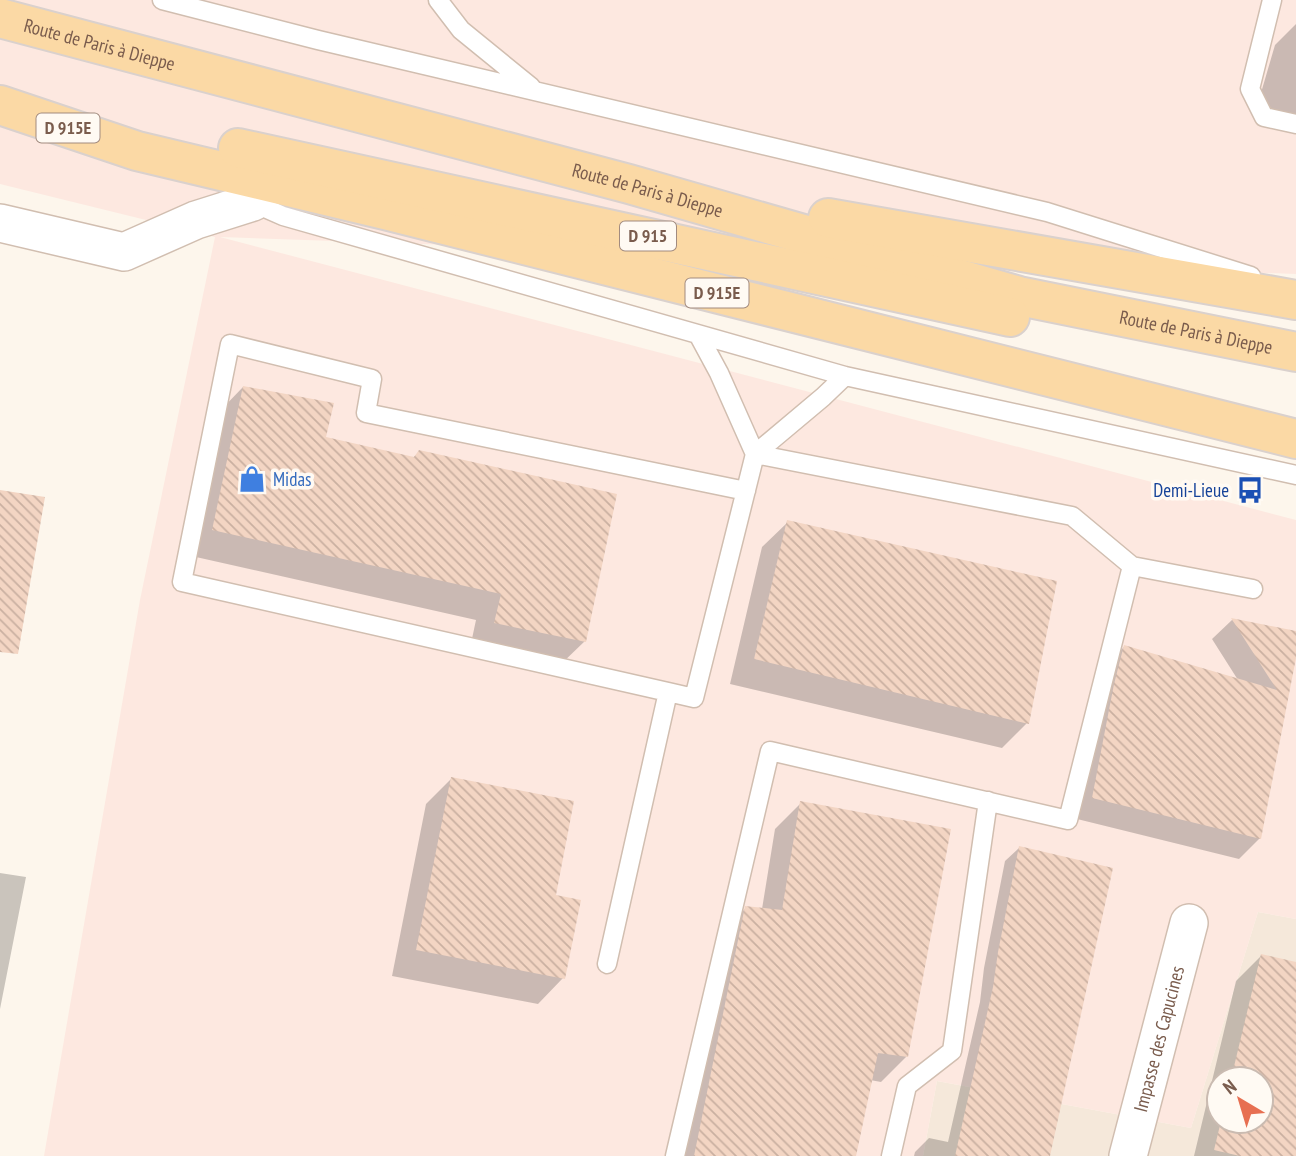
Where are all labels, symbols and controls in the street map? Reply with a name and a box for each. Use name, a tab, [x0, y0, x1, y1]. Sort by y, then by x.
street label: Route de Paris à Dieppe	[21, 13, 178, 76]
road number: D 915E	[36, 113, 100, 142]
street label: Route de Paris à Dieppe	[570, 158, 726, 222]
road number: D 915	[620, 222, 676, 250]
road number: D 915E	[686, 278, 748, 307]
street label: Route de Paris à Dieppe	[1118, 305, 1275, 359]
shop icon: Midas	[237, 464, 267, 494]
place label: Midas	[273, 467, 311, 491]
bus stop icon: Demi-Lieue	[1235, 475, 1265, 505]
place label: Demi-Lieue	[1153, 478, 1229, 502]
street label: Impasse des Capucines	[1128, 963, 1189, 1115]
north arrow	[1205, 1065, 1275, 1135]
text: N	[1218, 1074, 1241, 1099]

